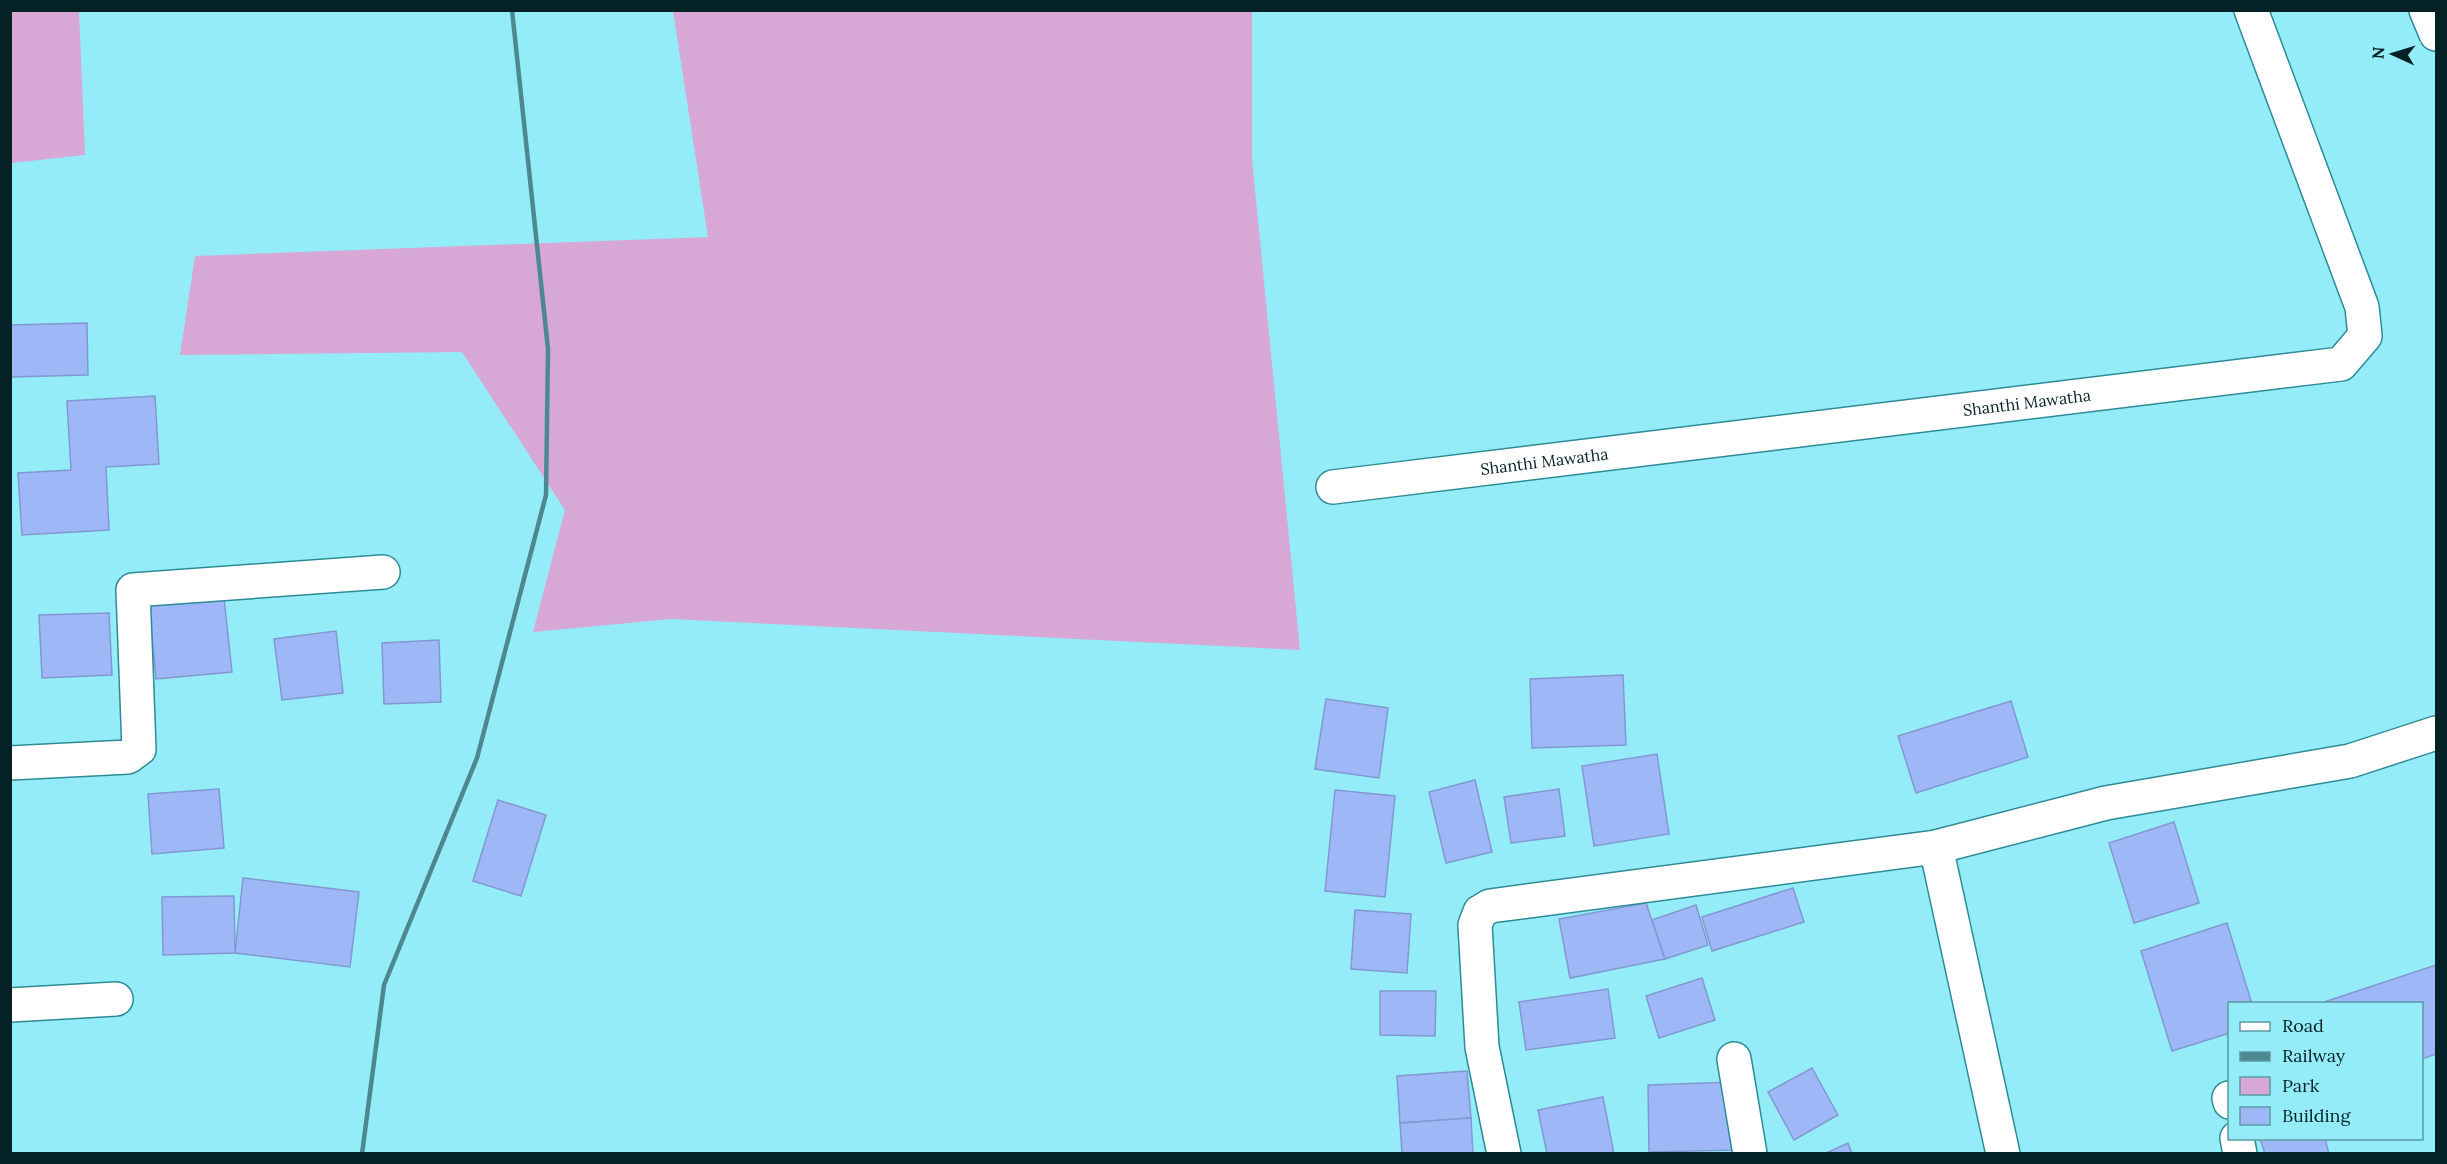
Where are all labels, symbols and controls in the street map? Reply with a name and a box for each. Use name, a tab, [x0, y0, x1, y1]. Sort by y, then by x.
north arrow	[2363, 24, 2423, 84]
text: N	[2368, 46, 2388, 60]
street label: Shanthi Mawatha	[1962, 385, 2092, 420]
street label: Shanthi Mawatha	[1479, 443, 1609, 479]
legend	[2228, 1002, 2423, 1140]
text: Road	[2282, 1014, 2324, 1037]
text: Railway	[2282, 1044, 2346, 1067]
text: Park	[2282, 1074, 2320, 1097]
text: Building	[2282, 1104, 2352, 1127]

